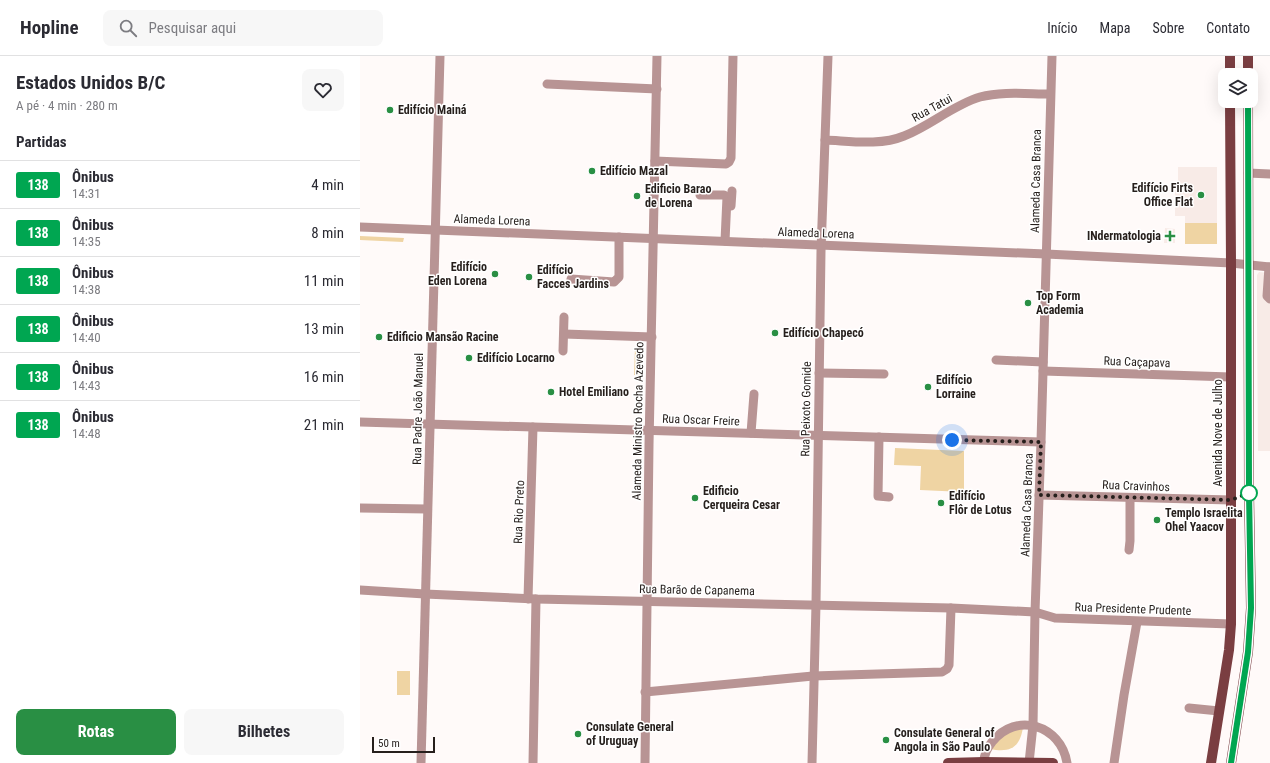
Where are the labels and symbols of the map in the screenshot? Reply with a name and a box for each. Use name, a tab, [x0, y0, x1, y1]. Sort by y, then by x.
street label: Rua Tatui	[909, 91, 955, 125]
place label: Edifício Mainá	[398, 103, 467, 117]
marker: Edifício Mainá	[385, 105, 395, 115]
street label: Alameda Casa Branca	[1028, 129, 1044, 233]
place label: Edifício Mazal	[600, 164, 668, 178]
marker: Edifício Mazal	[587, 166, 597, 176]
place label: Edifício Firts Office Flat	[1132, 181, 1194, 209]
place label: Edificio Barao de Lorena	[645, 182, 711, 210]
marker: Edifício Firts Office Flat	[1196, 190, 1206, 200]
marker: Edificio Barao de Lorena	[632, 191, 642, 201]
street label: Alameda Lorena	[453, 212, 531, 228]
street label: Alameda Lorena	[777, 225, 855, 241]
place label: INdermatologia	[1087, 229, 1161, 243]
marker: INdermatologia	[1164, 230, 1176, 242]
place label: Edifício Eden Lorena	[428, 260, 487, 288]
place label: Edifício Facces Jardins	[537, 263, 609, 291]
marker: Edifício Eden Lorena	[490, 269, 500, 279]
marker: Edifício Facces Jardins	[524, 272, 534, 282]
place label: Top Form Academia	[1036, 289, 1084, 317]
marker: Top Form Academia	[1023, 298, 1033, 308]
place label: Edifício Chapecó	[783, 326, 864, 340]
marker: Edifício Chapecó	[770, 328, 780, 338]
place label: Edificio Mansão Racine	[387, 330, 499, 344]
marker: Edificio Mansão Racine	[374, 332, 384, 342]
street label: Alameda Ministro Rocha Azevedo	[630, 341, 646, 501]
place label: Edifício Locarno	[477, 351, 555, 365]
street label: Rua Padre João Manuel	[410, 353, 426, 465]
marker: Edifício Locarno	[464, 353, 474, 363]
street label: Rua Caçapava	[1103, 354, 1171, 370]
street label: Rua Peixoto Gomide	[798, 361, 814, 457]
place label: Edifício Lorraine	[936, 373, 976, 401]
street label: Avenida Nove de Julho	[1211, 379, 1225, 487]
marker: Edifício Lorraine	[923, 382, 933, 392]
place label: Hotel Emiliano	[559, 385, 629, 399]
marker: Hotel Emiliano	[546, 387, 556, 397]
street label: Rua Oscar Freire	[662, 412, 740, 428]
your location	[942, 430, 962, 450]
street label: Alameda Casa Branca	[1018, 453, 1036, 557]
street label: Rua Cravinhos	[1102, 478, 1170, 494]
street label: Rua Rio Preto	[511, 480, 527, 544]
place label: Edificio Cerqueira Cesar	[703, 484, 780, 512]
unlabelled marker	[1240, 484, 1258, 502]
place label: Edifício Flôr de Lotus	[949, 489, 1012, 517]
marker: Edificio Cerqueira Cesar	[690, 493, 700, 503]
marker: Edifício Flôr de Lotus	[936, 498, 946, 508]
place label: Templo Israelita Ohel Yaacov	[1165, 506, 1243, 534]
marker: Templo Israelita Ohel Yaacov	[1152, 515, 1162, 525]
street label: Rua Barão de Capanema	[639, 582, 755, 598]
street label: Rua Presidente Prudente	[1074, 600, 1192, 618]
place label: Consulate General of Uruguay	[586, 720, 674, 748]
place label: Consulate General of Angola in São Paulo	[894, 726, 995, 754]
marker: Consulate General of Uruguay	[573, 729, 583, 739]
scale bar	[372, 735, 435, 754]
marker: Consulate General of Angola in São Paulo	[881, 735, 891, 745]

